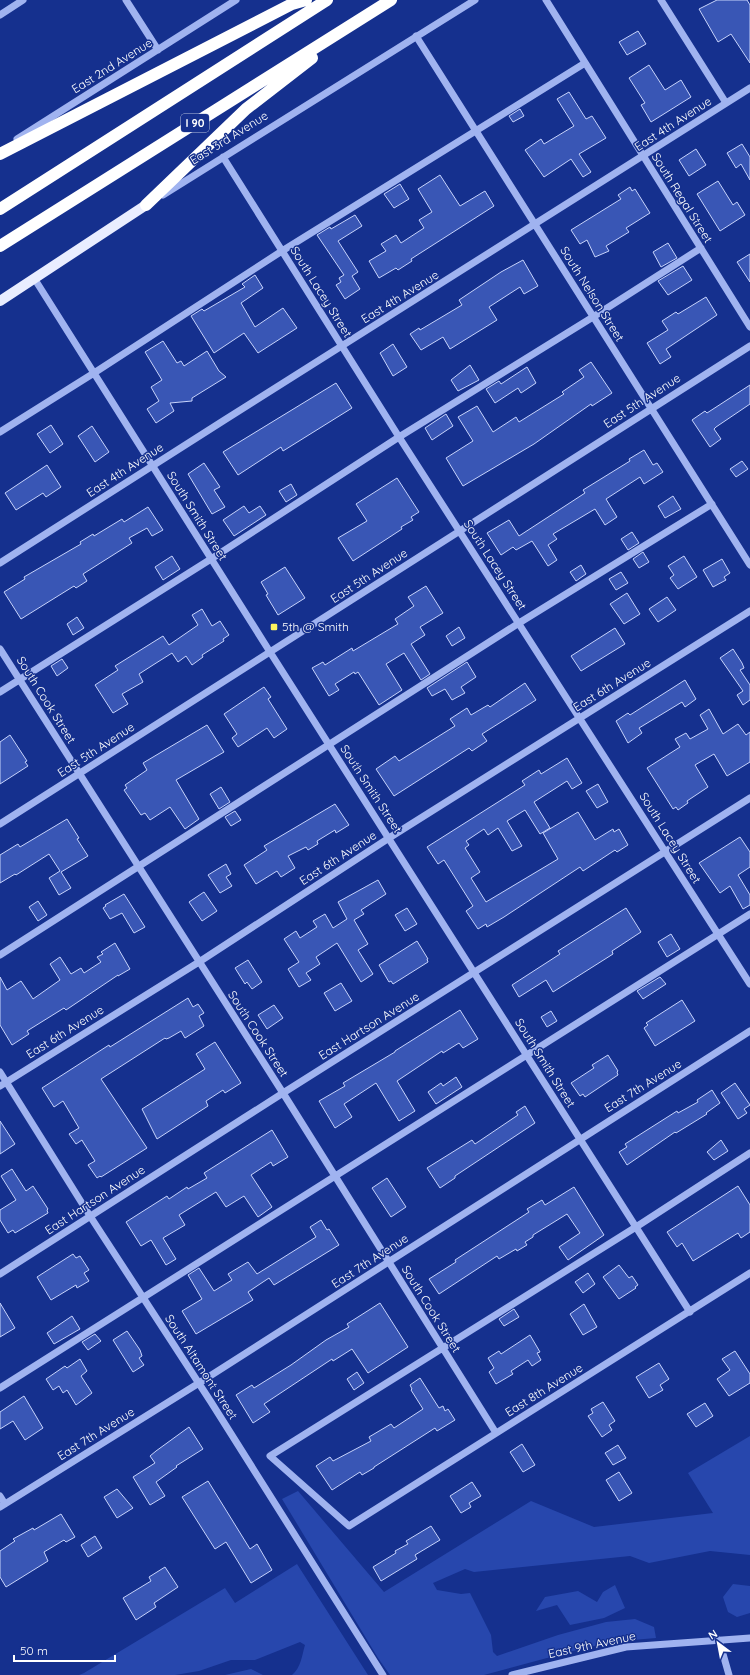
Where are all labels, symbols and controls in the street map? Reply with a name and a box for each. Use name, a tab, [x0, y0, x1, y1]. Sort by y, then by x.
street label: East 2nd Avenue	[69, 35, 155, 96]
street label: East 4th Avenue	[631, 93, 714, 154]
street label: East 3rd Avenue	[187, 107, 271, 168]
road number: I 90	[181, 114, 209, 132]
street label: South Regal Street	[649, 150, 716, 245]
street label: South Lacey Street	[287, 243, 355, 340]
street label: South Nelson Street	[557, 243, 628, 344]
street label: East 4th Avenue	[358, 267, 441, 326]
street label: East 5th Avenue	[600, 370, 683, 431]
street label: East 4th Avenue	[83, 439, 166, 500]
street label: South Smith Street	[164, 468, 231, 563]
street label: South Lacey Street	[461, 517, 530, 613]
street label: East 5th Avenue	[327, 545, 410, 606]
place label: 5th @ Smith	[282, 619, 349, 634]
marker: 5th @ Smith	[269, 622, 279, 632]
street label: South Cook Street	[14, 653, 79, 746]
street label: East 6th Avenue	[570, 655, 654, 714]
street label: East 5th Avenue	[54, 719, 137, 780]
street label: South Smith Street	[337, 742, 406, 836]
street label: South Lacey Street	[636, 789, 704, 886]
street label: East 6th Avenue	[296, 827, 379, 888]
street label: South Cook Street	[225, 988, 292, 1080]
street label: East Hartson Avenue	[316, 988, 422, 1063]
street label: East 6th Avenue	[23, 1002, 107, 1061]
street label: South Smith Street	[512, 1015, 579, 1110]
street label: East 7th Avenue	[601, 1056, 684, 1115]
street label: East Hartson Avenue	[42, 1162, 148, 1237]
street label: East 7th Avenue	[329, 1230, 411, 1291]
street label: South Cook Street	[399, 1262, 464, 1355]
street label: South Altamont Street	[162, 1311, 241, 1422]
street label: East 8th Avenue	[502, 1360, 586, 1419]
street label: East 7th Avenue	[54, 1404, 137, 1463]
north arrow	[698, 1623, 738, 1663]
text: N	[706, 1626, 720, 1643]
street label: East 9th Avenue	[547, 1628, 637, 1661]
scale bar	[14, 1637, 115, 1663]
text: 50 m	[20, 1643, 48, 1658]

